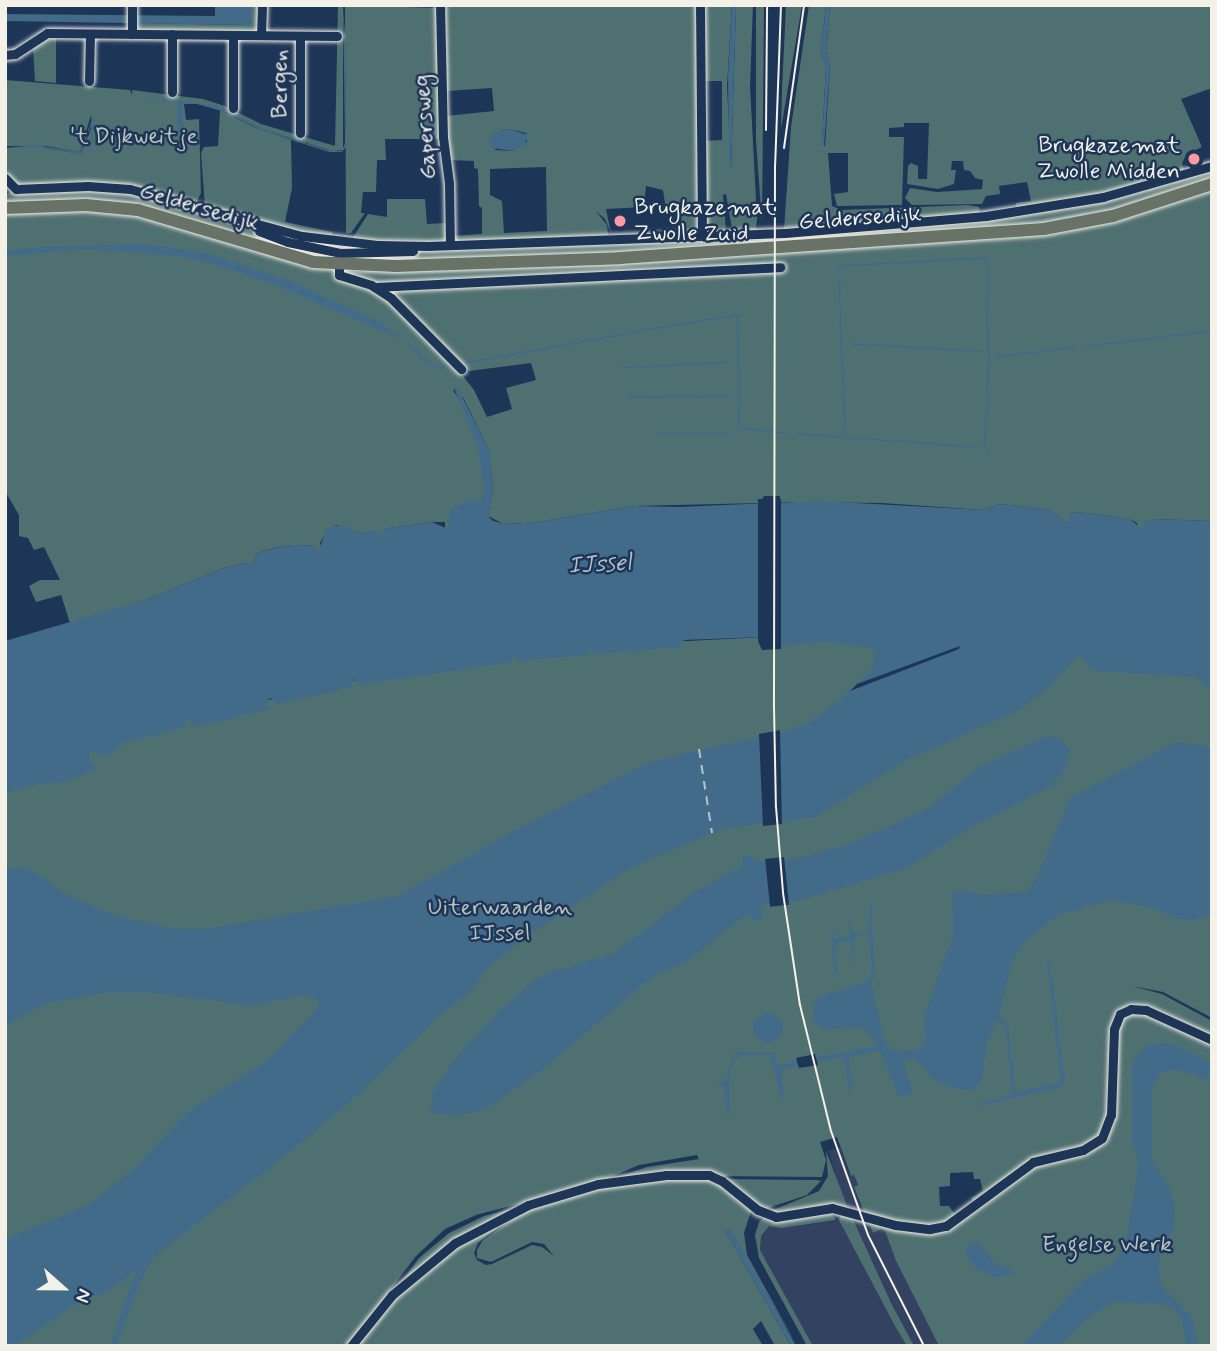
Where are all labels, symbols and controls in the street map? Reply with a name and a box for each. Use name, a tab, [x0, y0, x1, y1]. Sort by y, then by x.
street label: Bergen	[267, 50, 295, 118]
street label: Gapersweg	[409, 74, 443, 180]
park label: 't Dijkweitje	[68, 123, 200, 151]
place label: Brugkazemat Zwolle Midden	[1038, 132, 1180, 186]
marker: Brugkazemat Zwolle Midden	[1186, 151, 1202, 167]
street label: Geldersedijk	[136, 178, 262, 238]
place label: Brugkazemat Zwolle Zuid	[634, 194, 776, 248]
street label: Geldersedijk	[798, 201, 922, 237]
marker: Brugkazemat Zwolle Zuid	[612, 213, 628, 229]
water label: IJssel	[568, 549, 632, 581]
park label: Uiterwaarden IJssel	[428, 894, 572, 948]
park label: Engelse Werk	[1042, 1231, 1172, 1259]
north arrow	[28, 1253, 98, 1323]
text: N	[69, 1285, 97, 1306]

